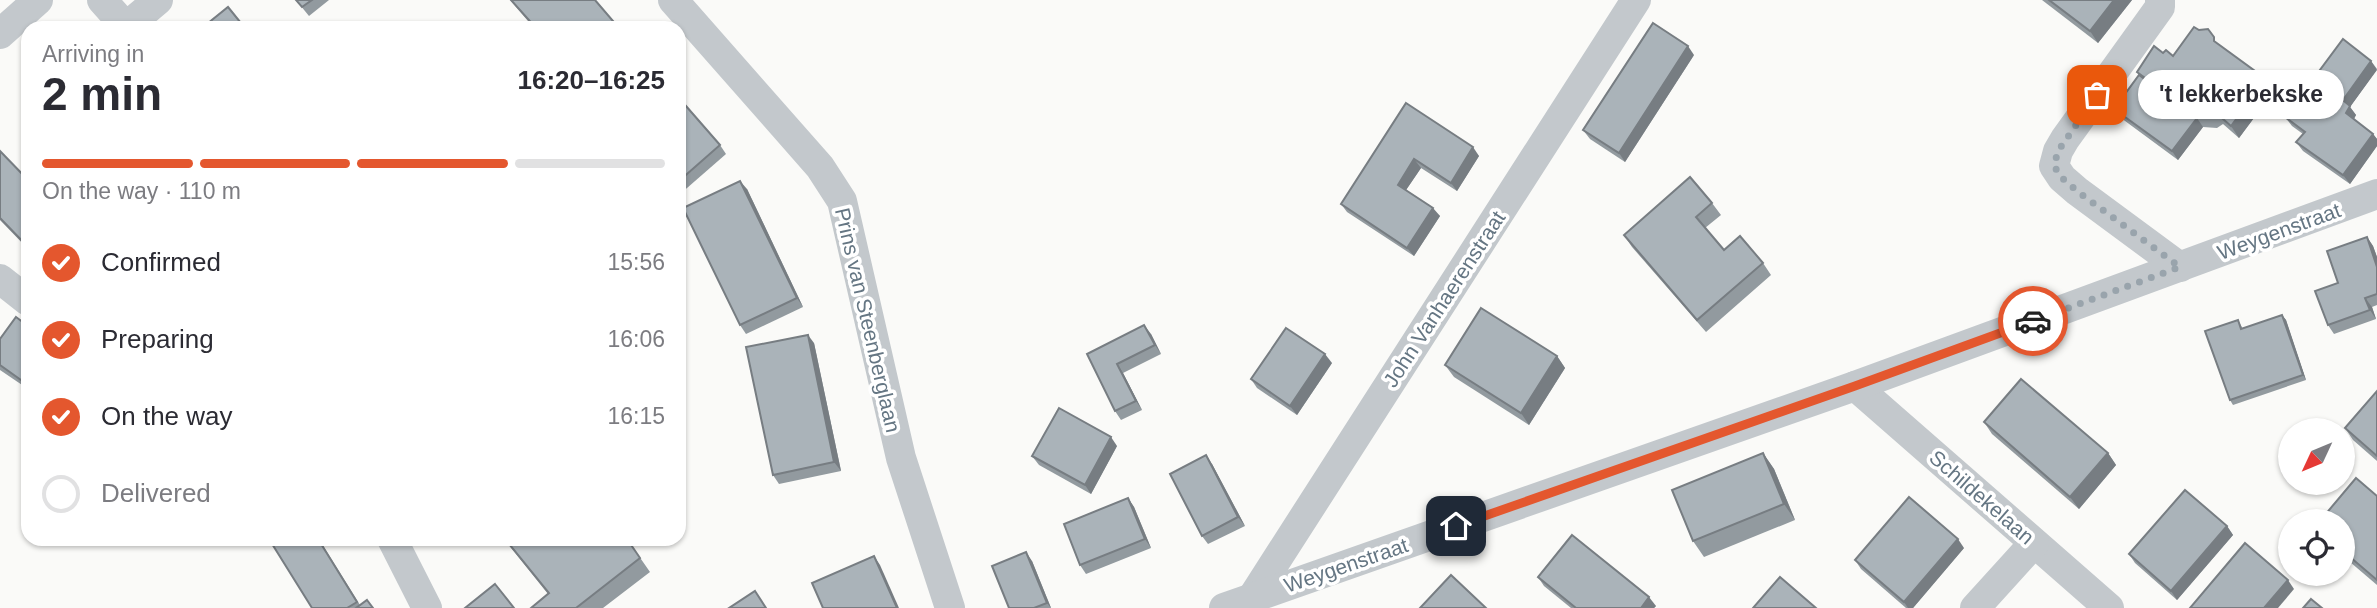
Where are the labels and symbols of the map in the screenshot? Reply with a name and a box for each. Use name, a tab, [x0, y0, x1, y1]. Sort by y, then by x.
pin	[2067, 65, 2127, 125]
callout: 't lekkerbekske	[2139, 70, 2346, 119]
street label: Weygenstraat	[2214, 198, 2344, 264]
street label: Prins van Steenberglaan	[831, 205, 905, 435]
street label: John Vanhaerenstraat	[1379, 207, 1510, 391]
courier	[1998, 286, 2068, 356]
north arrow	[2278, 418, 2356, 495]
street label: Schildekelaan	[1925, 445, 2039, 549]
pin	[1426, 496, 1486, 556]
street label: Weygenstraat	[1281, 533, 1411, 597]

